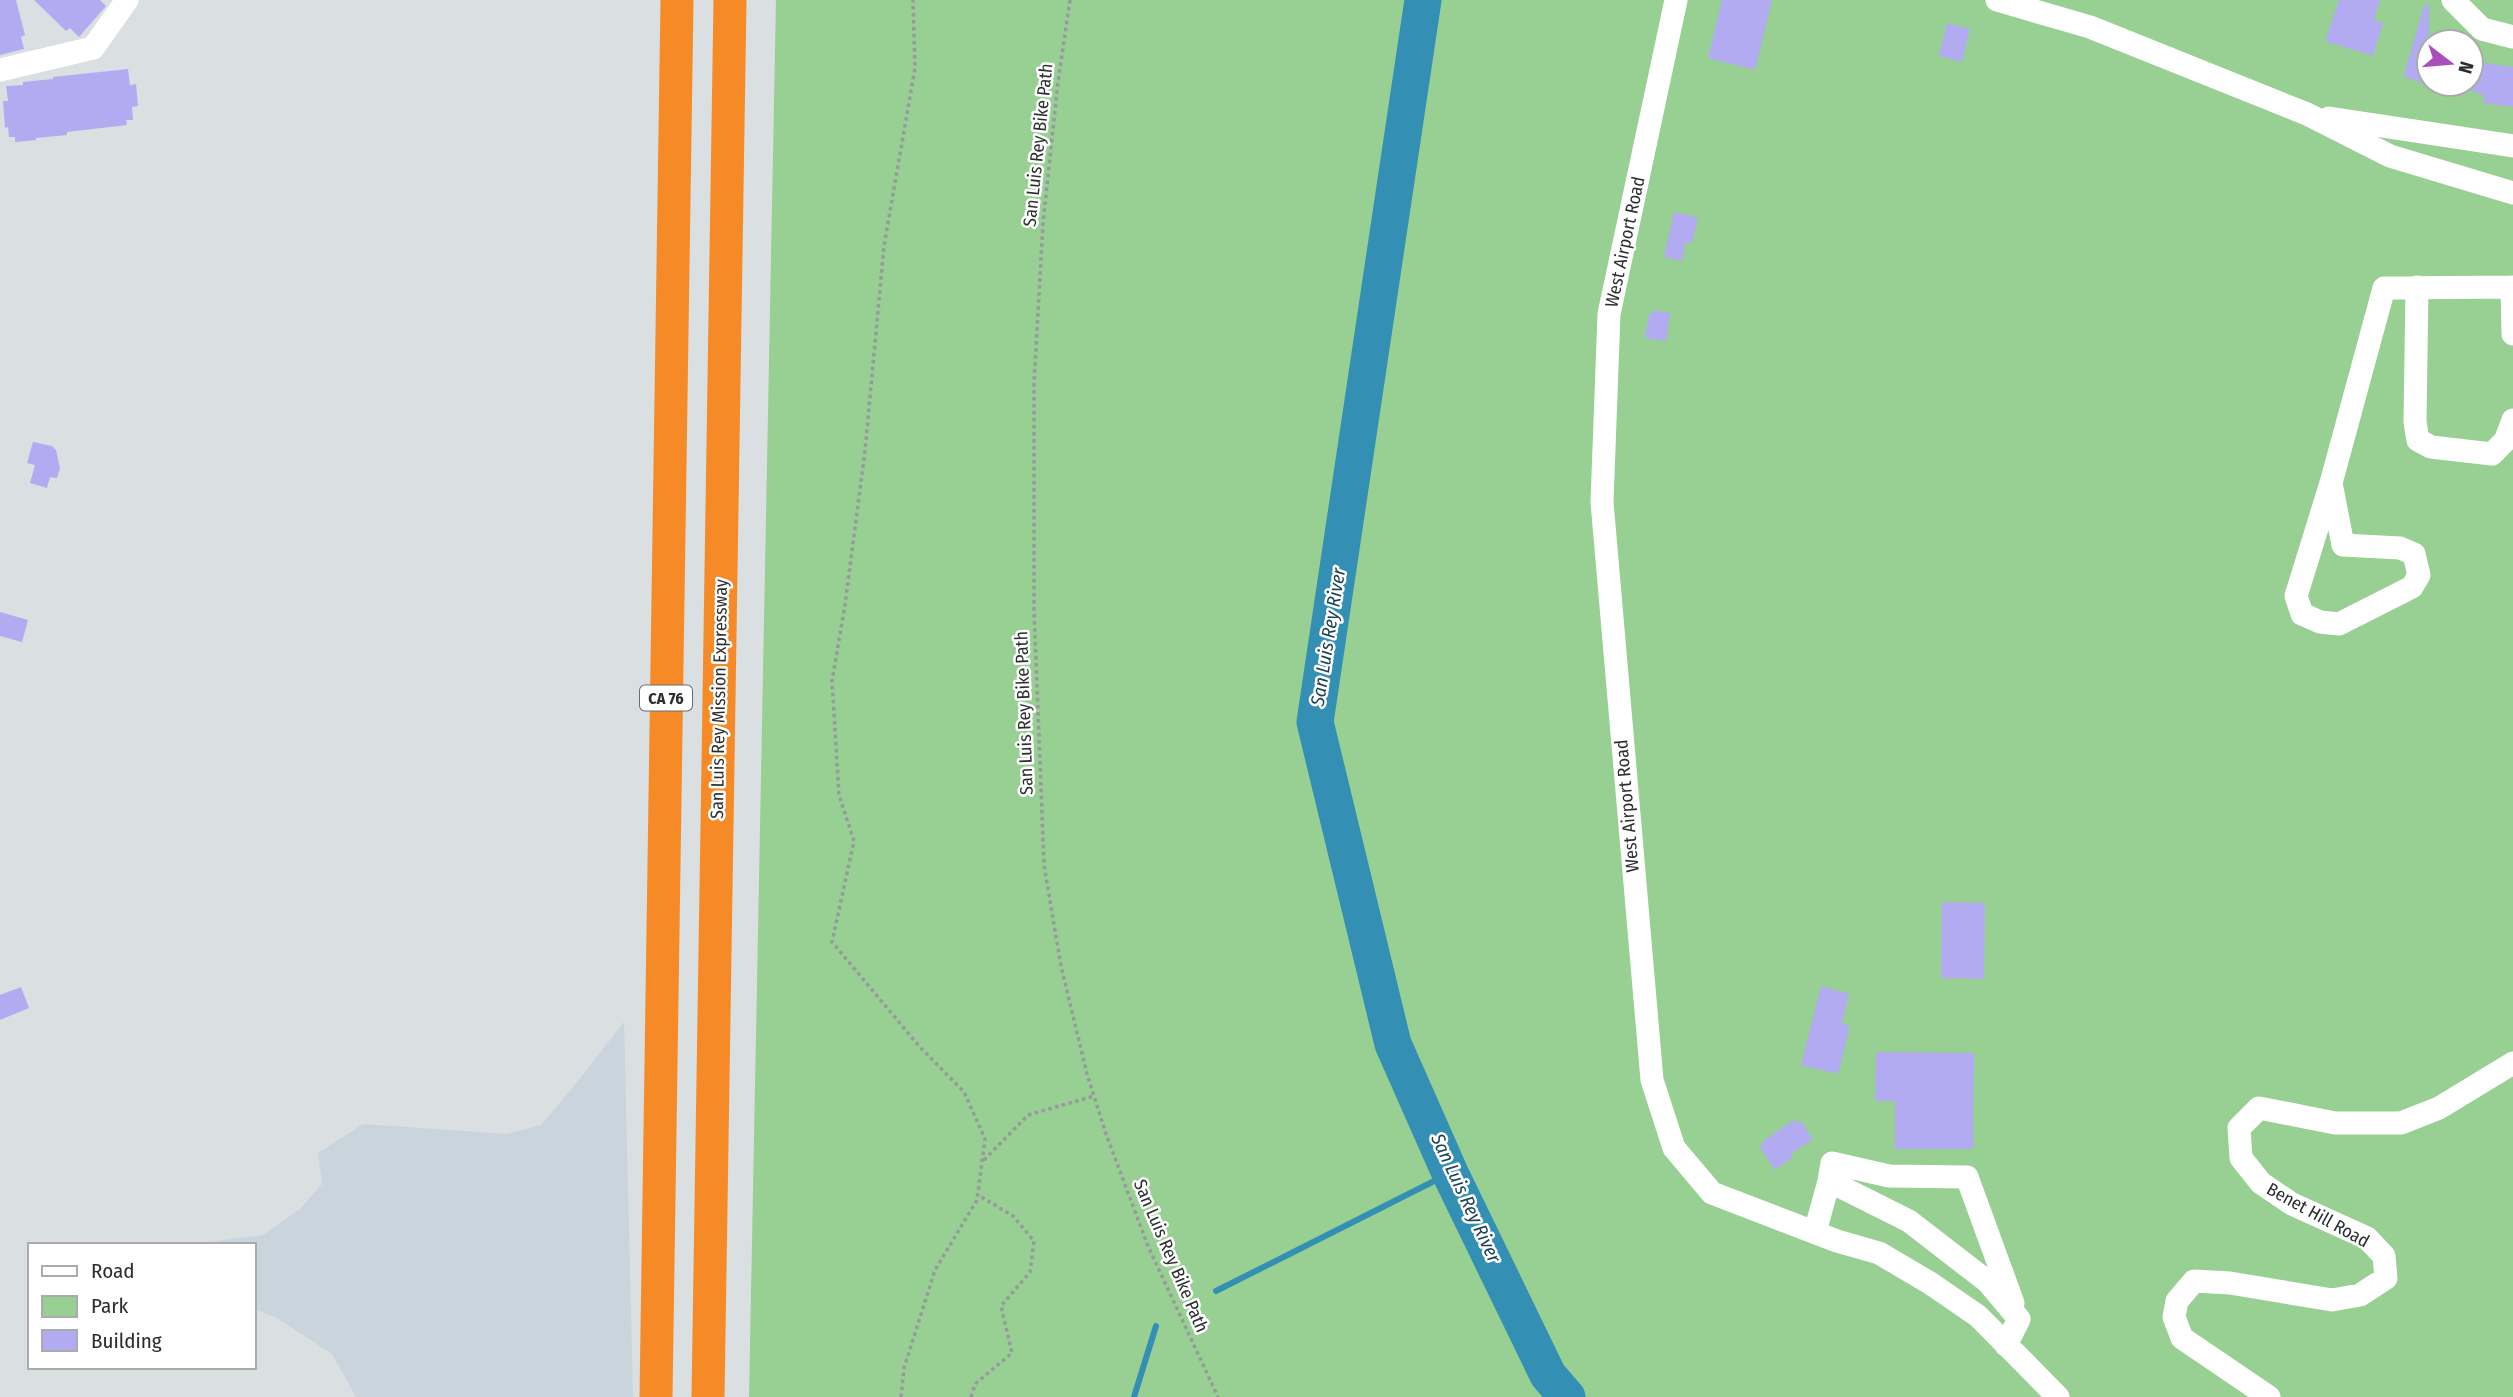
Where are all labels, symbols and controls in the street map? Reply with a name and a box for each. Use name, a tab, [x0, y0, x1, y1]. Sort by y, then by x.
north arrow	[2415, 28, 2485, 98]
text: N	[2453, 59, 2478, 76]
street label: San Luis Rey Bike Path	[1018, 62, 1058, 228]
street label: West Airport Road	[1600, 175, 1650, 309]
water label: San Luis Rey River	[1306, 565, 1350, 709]
street label: San Luis Rey Mission Expressway	[706, 579, 732, 819]
street label: San Luis Rey Bike Path	[1010, 631, 1038, 795]
road number: CA 76	[640, 685, 692, 710]
street label: West Airport Road	[1610, 739, 1644, 873]
water label: San Luis Rey River	[1426, 1129, 1506, 1267]
street label: San Luis Rey Bike Path	[1129, 1176, 1213, 1336]
street label: Benet Hill Road	[2263, 1178, 2373, 1252]
legend	[28, 1243, 256, 1369]
text: Road	[91, 1258, 135, 1284]
text: Park	[91, 1293, 129, 1319]
text: Building	[91, 1328, 162, 1354]

